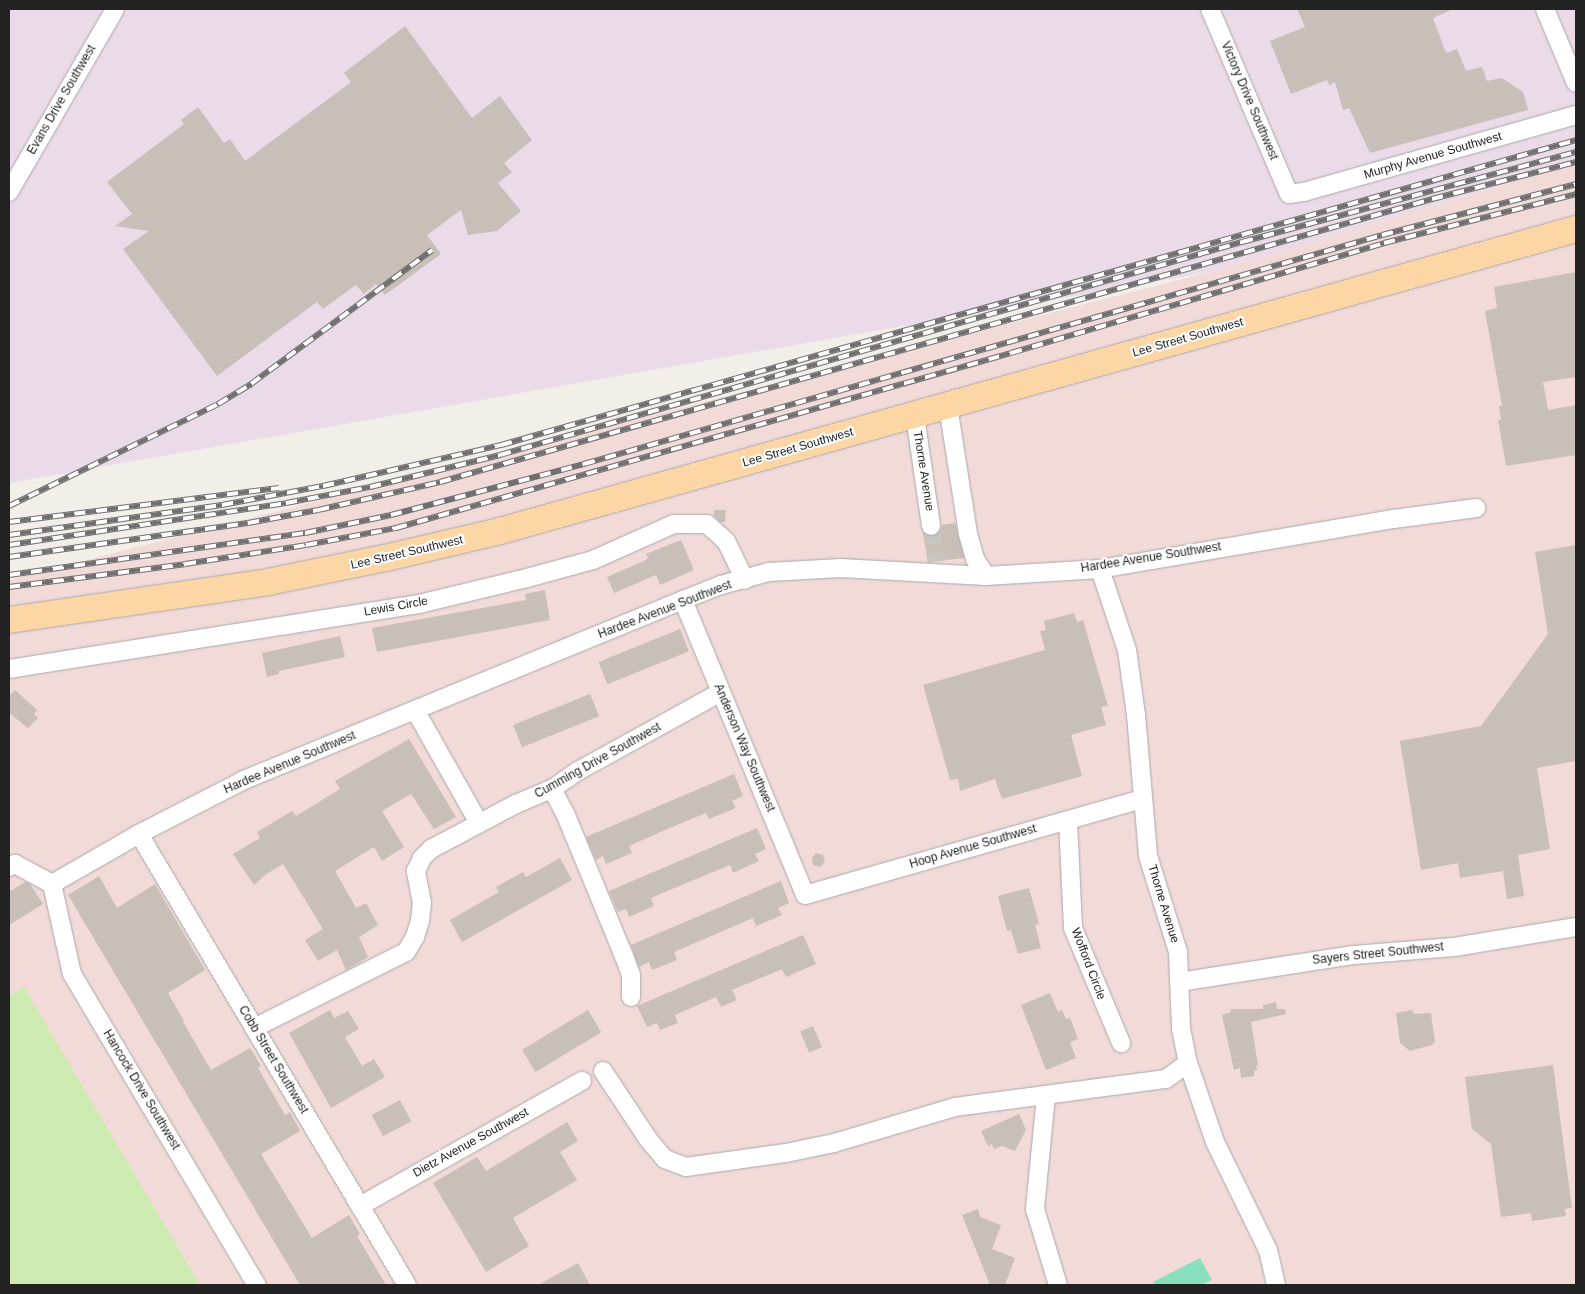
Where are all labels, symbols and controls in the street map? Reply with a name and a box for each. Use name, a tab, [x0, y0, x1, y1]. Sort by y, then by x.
street label: Victory Drive Southwest	[1218, 40, 1280, 162]
street label: Evans Drive Southwest	[25, 43, 99, 157]
street label: Murphy Avenue Southwest	[1362, 129, 1504, 183]
street label: Lee Street Southwest	[1131, 315, 1245, 361]
street label: Lee Street Southwest	[741, 425, 855, 471]
street label: Thorne Avenue	[909, 429, 937, 513]
street label: Lee Street Southwest	[349, 533, 465, 573]
street label: Hardee Avenue Southwest	[1079, 540, 1223, 576]
street label: Hardee Avenue Southwest	[596, 578, 734, 642]
street label: Lewis Circle	[363, 594, 429, 620]
street label: Anderson Way Southwest	[710, 682, 778, 814]
street label: Cumming Drive Southwest	[532, 720, 664, 802]
street label: Hardee Avenue Southwest	[222, 729, 358, 797]
street label: Hoop Avenue Southwest	[908, 822, 1038, 872]
street label: Thorne Avenue	[1144, 863, 1182, 945]
street label: Wofford Circle	[1068, 926, 1108, 1002]
street label: Sayers Street Southwest	[1312, 940, 1444, 968]
street label: Cobb Street Southwest	[235, 1003, 311, 1117]
street label: Hancock Drive Southwest	[99, 1027, 183, 1153]
street label: Dietz Avenue Southwest	[410, 1105, 532, 1181]

